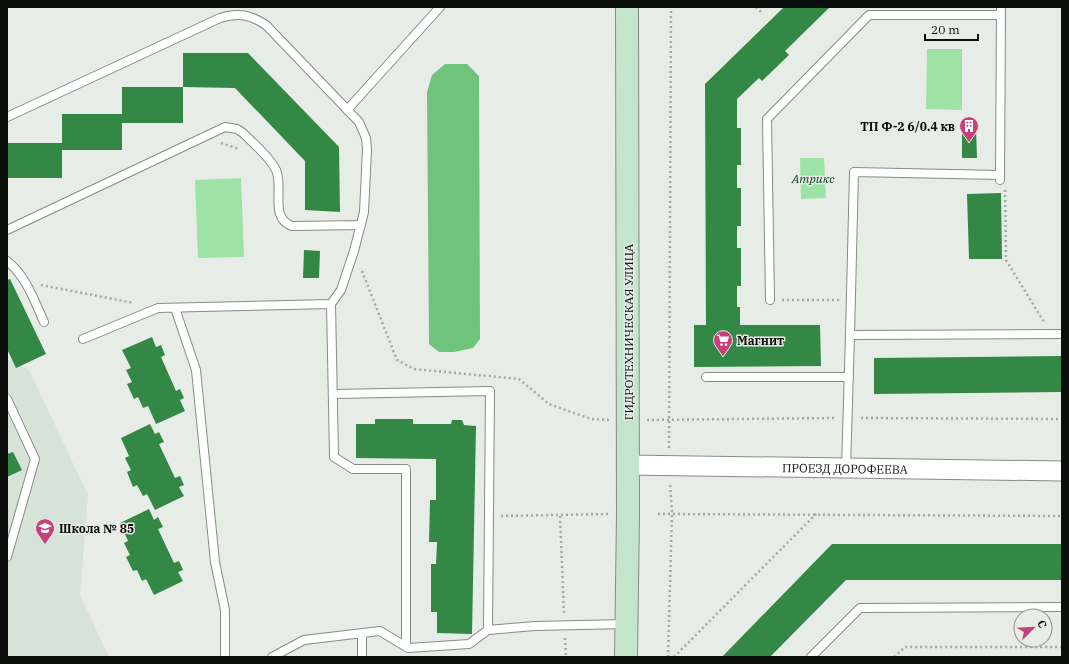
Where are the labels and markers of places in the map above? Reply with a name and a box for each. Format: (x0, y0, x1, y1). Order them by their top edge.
building icon: ТП Ф-2 6/0.4 кв (958, 115, 980, 143)
place label: ТП Ф-2 6/0.4 кв (860, 119, 955, 134)
supermarket icon: Магнит (712, 329, 734, 357)
place label: Магнит (737, 333, 784, 348)
school or university icon: Школа № 85 (34, 517, 56, 545)
place label: Школа № 85 (59, 521, 134, 536)

